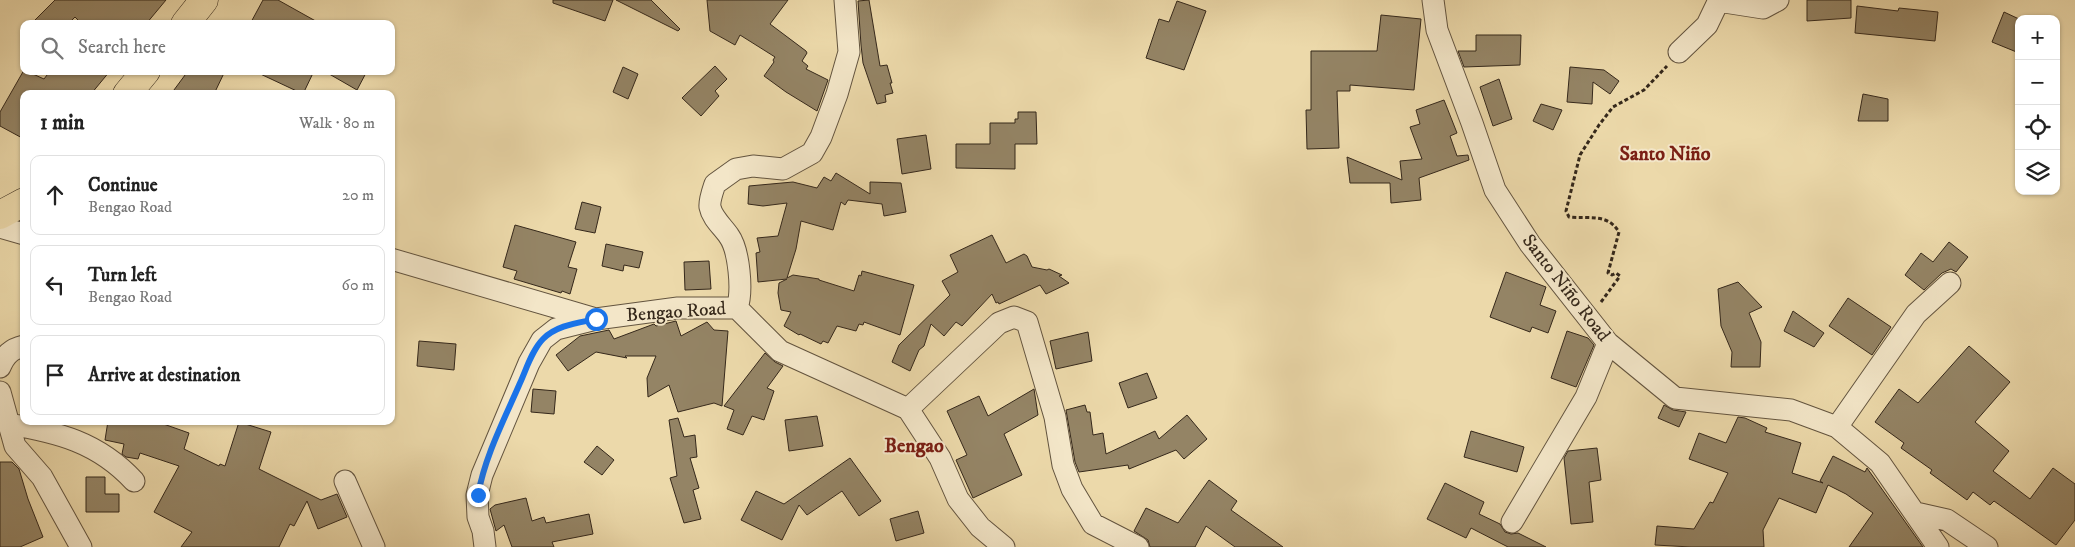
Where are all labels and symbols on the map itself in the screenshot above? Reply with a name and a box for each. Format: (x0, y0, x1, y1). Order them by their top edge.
district label: Santo Niño (1620, 142, 1711, 167)
street label: Santo Niño Road (1517, 230, 1615, 347)
street label: Bengao Road (625, 297, 727, 327)
route start (585, 308, 608, 331)
district label: Bengao (884, 434, 944, 459)
route end (467, 484, 490, 507)

